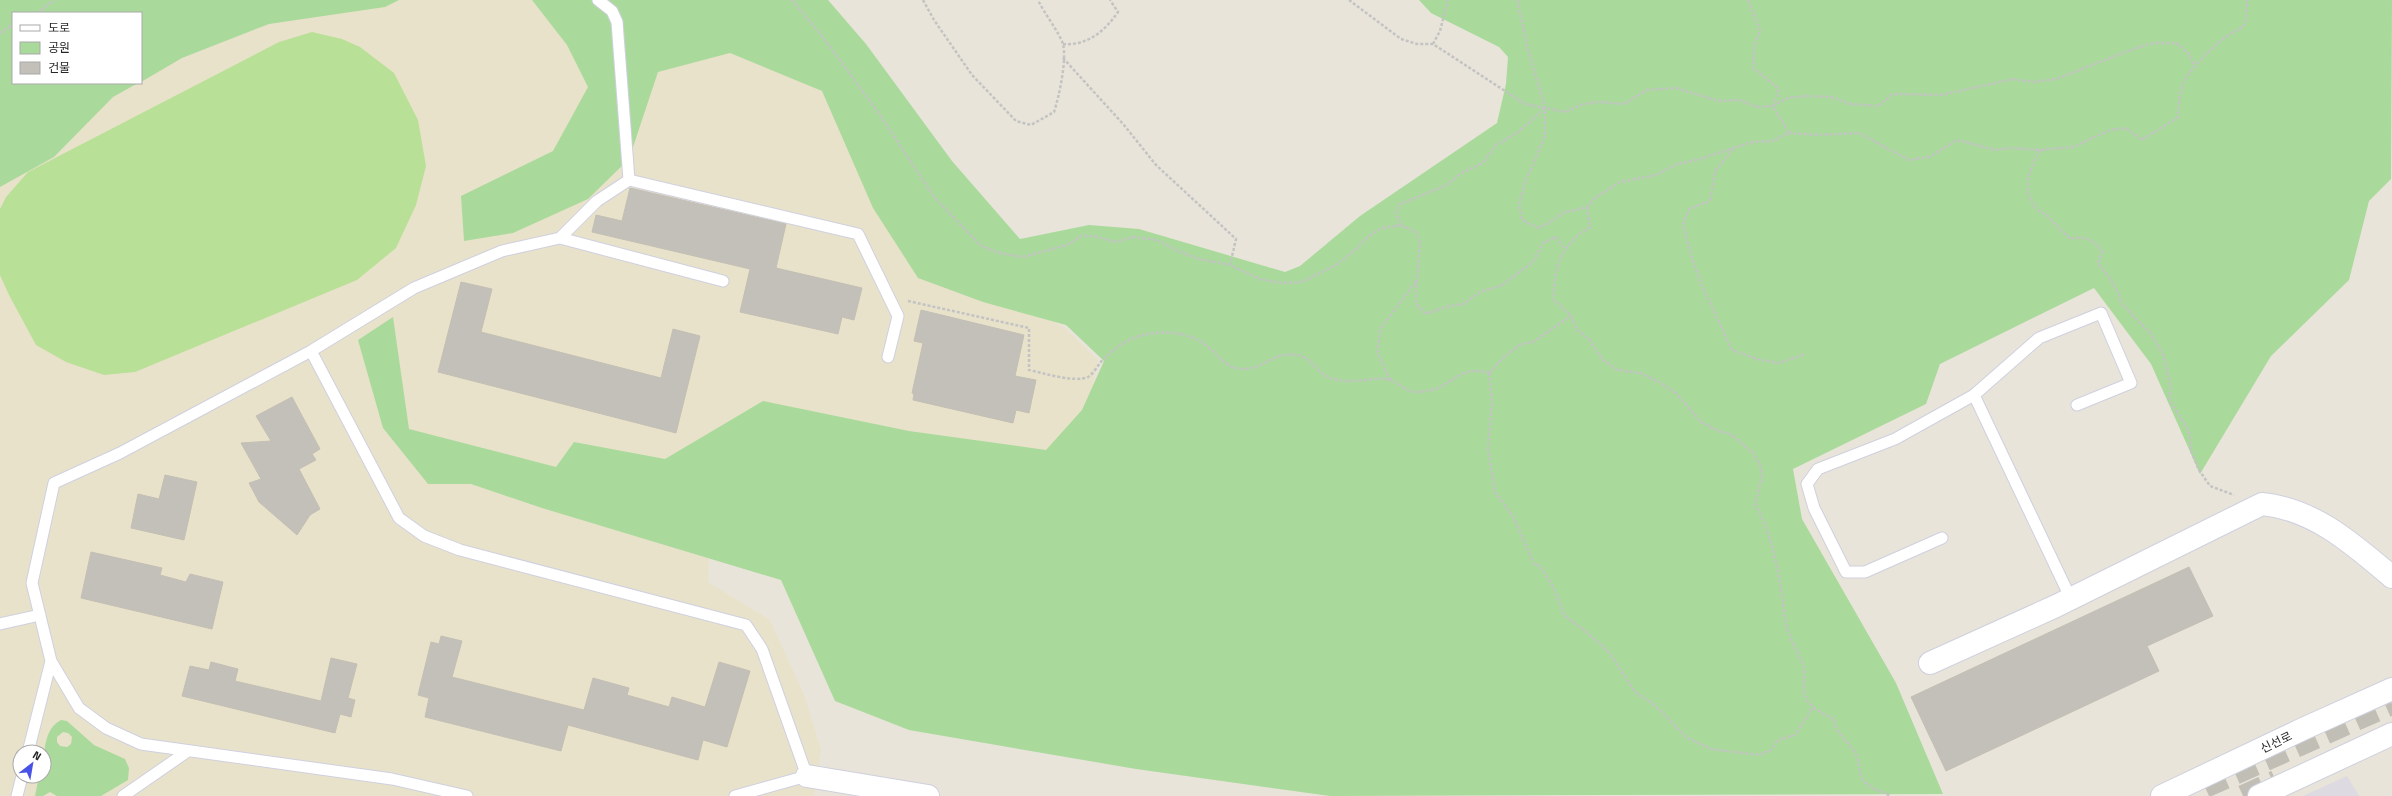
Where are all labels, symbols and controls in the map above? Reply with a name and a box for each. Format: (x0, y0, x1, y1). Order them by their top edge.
legend (12, 12, 142, 84)
text: 도로 (48, 18, 70, 37)
text: 공원 (48, 38, 70, 57)
text: 건물 (48, 58, 70, 77)
street label: 신선로 (2257, 726, 2295, 758)
north arrow (12, 744, 52, 784)
text: N (30, 747, 45, 764)

